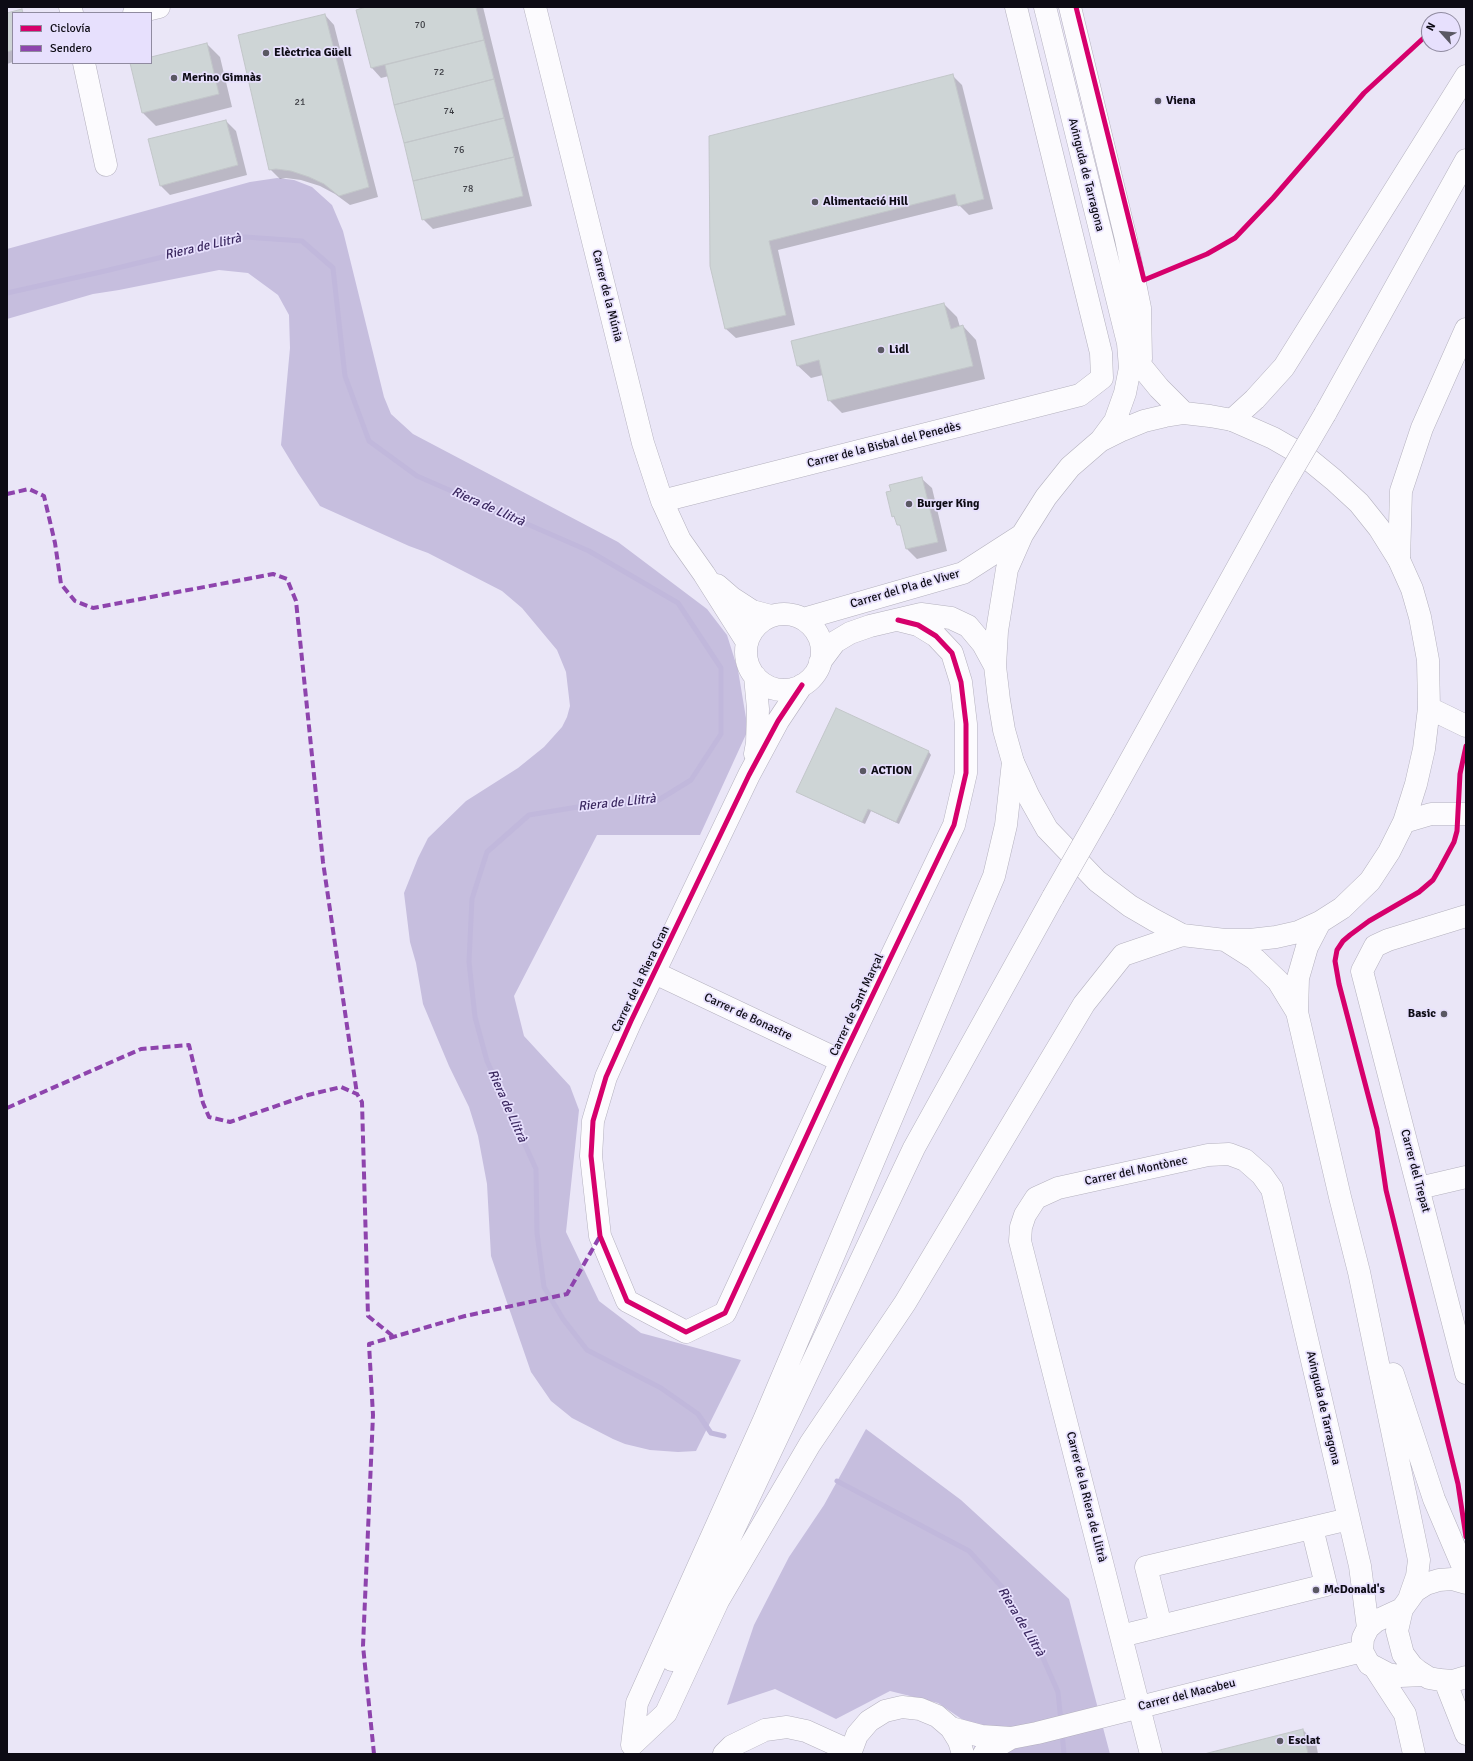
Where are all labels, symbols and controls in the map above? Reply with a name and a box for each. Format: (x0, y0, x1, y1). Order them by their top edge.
legend (12, 12, 152, 64)
north arrow (1421, 12, 1461, 52)
house number: 70 (415, 19, 425, 31)
text: N (1423, 20, 1438, 33)
text: Ciclovía (50, 21, 91, 36)
text: Sendero (50, 41, 92, 56)
place label: Elèctrica Güell (274, 46, 351, 60)
marker: Elèctrica Güell (261, 48, 271, 58)
house number: 72 (434, 66, 444, 78)
place label: Merino Gimnàs (182, 71, 261, 85)
marker: Merino Gimnàs (169, 73, 179, 83)
place label: Viena (1166, 94, 1196, 108)
house number: 21 (295, 96, 305, 108)
marker: Viena (1153, 96, 1163, 106)
house number: 74 (444, 105, 454, 117)
street label: Avinguda de Tarragona (1065, 117, 1107, 233)
house number: 76 (454, 144, 464, 156)
house number: 78 (463, 183, 473, 195)
place label: Alimentació Hill (823, 195, 908, 209)
marker: Alimentació Hill (810, 197, 820, 207)
water label: Riera de Llitrà (163, 231, 243, 263)
street label: Carrer de la Múnia (589, 248, 625, 344)
place label: Lidl (889, 343, 909, 357)
marker: Lidl (876, 345, 886, 355)
street label: Carrer de la Bisbal del Penedès (806, 419, 962, 471)
water label: Riera de Llitrà (449, 484, 527, 530)
place label: Burger King (917, 497, 979, 511)
marker: Burger King (904, 499, 914, 509)
street label: Carrer del Pla de Viver (849, 566, 961, 612)
place label: ACTION (871, 764, 912, 778)
marker: ACTION (858, 766, 868, 776)
water label: Riera de Llitrà (577, 791, 657, 815)
street label: Carrer de la Riera Gran (609, 924, 673, 1034)
street label: Carrer de Sant Marçal (827, 952, 887, 1058)
street label: Carrer de Bonastre (702, 990, 794, 1044)
place label: Basic (1408, 1007, 1436, 1021)
marker: Basic (1439, 1009, 1449, 1019)
water label: Riera de Llitrà (484, 1067, 530, 1145)
street label: Carrer del Trepat (1397, 1128, 1433, 1214)
street label: Carrer del Montònec (1083, 1153, 1189, 1189)
street label: Avinguda de Tarragona (1303, 1350, 1343, 1466)
street label: Carrer de la Riera de Llitrà (1063, 1430, 1109, 1564)
place label: McDonald's (1324, 1583, 1385, 1597)
water label: Riera de Llitrà (994, 1585, 1048, 1659)
marker: McDonald's (1311, 1585, 1321, 1595)
street label: Carrer del Macabeu (1137, 1676, 1237, 1714)
place label: Esclat (1288, 1734, 1320, 1748)
marker: Esclat (1275, 1736, 1285, 1746)

